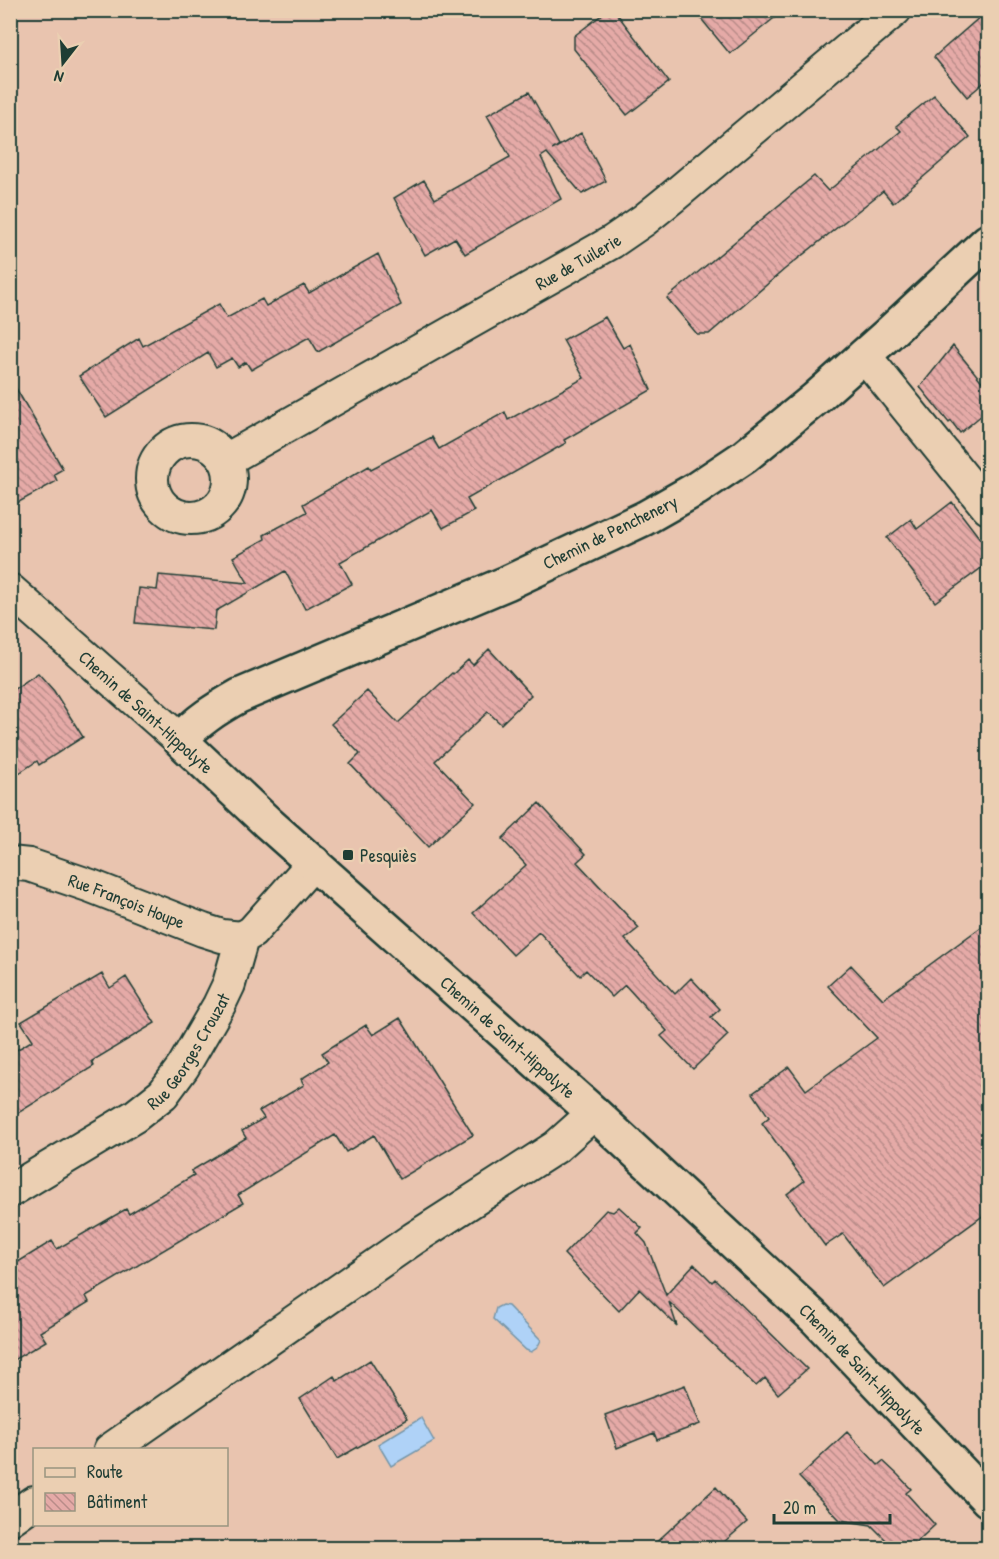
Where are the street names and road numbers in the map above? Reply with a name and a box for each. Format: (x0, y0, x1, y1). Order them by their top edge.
street label: Rue de Tuilerie (530, 227, 626, 296)
street label: Chemin de Penchenery (538, 488, 682, 575)
street label: Chemin de Saint-Hippolyte (73, 645, 219, 779)
street label: Rue François Houpe (65, 867, 188, 934)
street label: Chemin de Saint-Hippolyte (435, 970, 581, 1104)
street label: Rue Georges Crouzat (141, 988, 236, 1115)
street label: Chemin de Saint-Hippolyte (794, 1297, 932, 1440)

